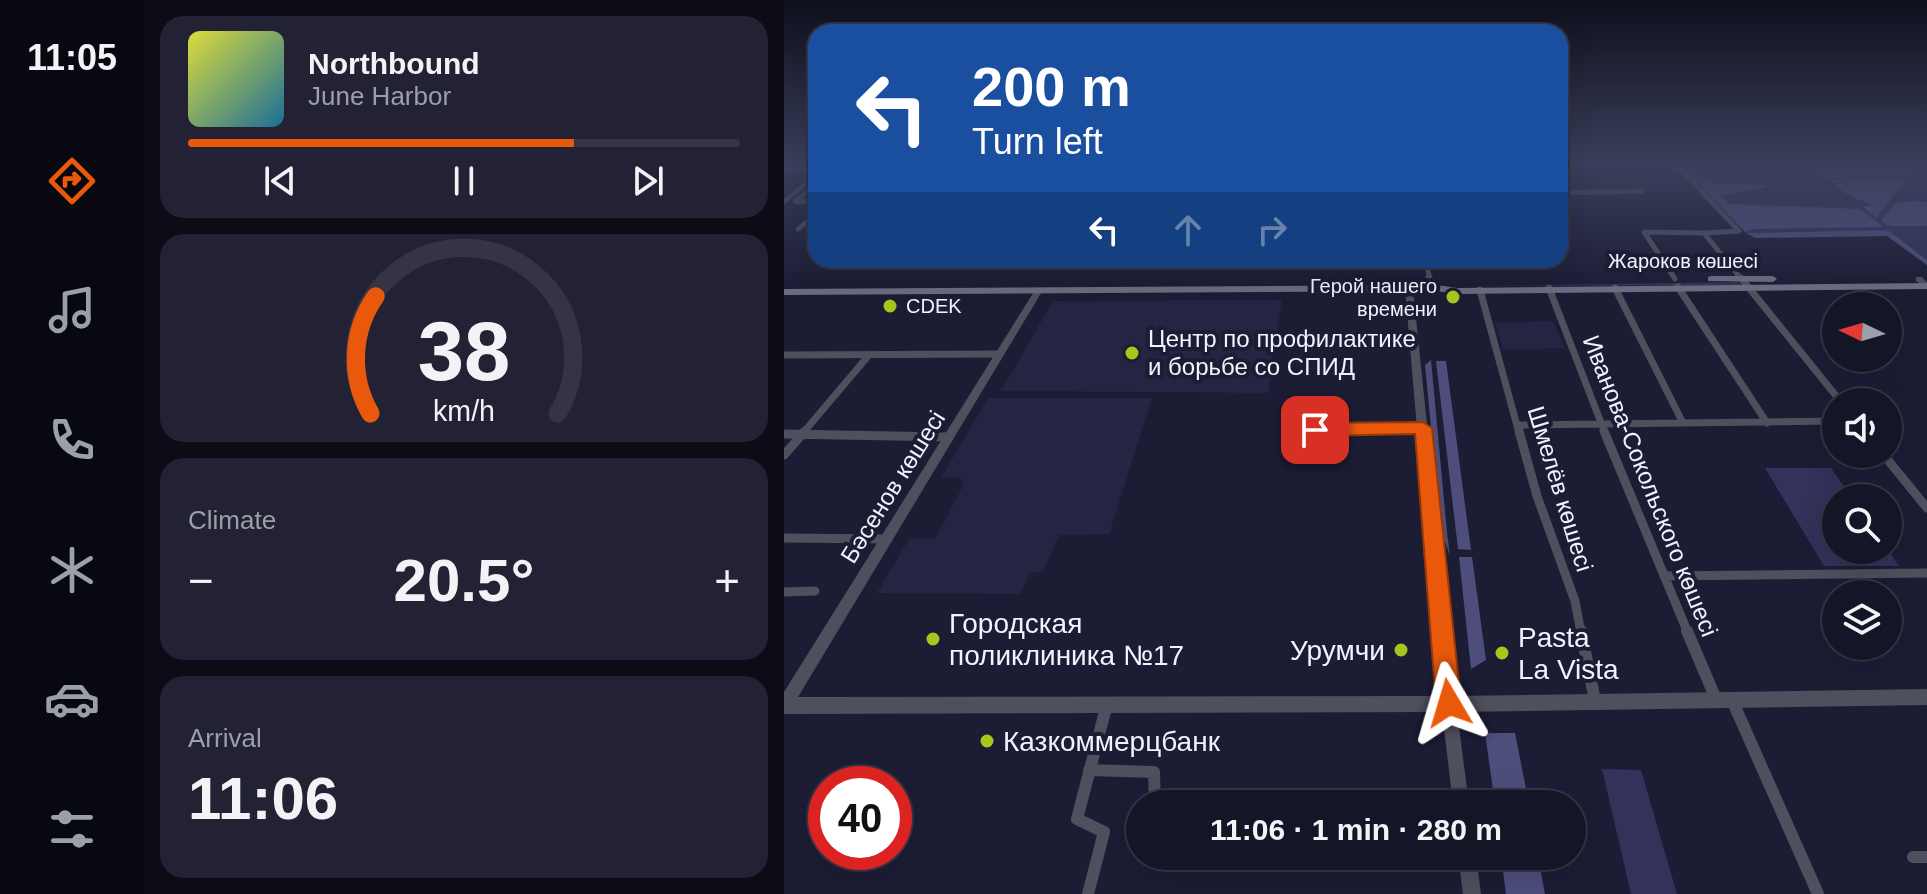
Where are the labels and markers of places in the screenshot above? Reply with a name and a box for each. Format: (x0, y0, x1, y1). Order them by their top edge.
place label: Герой нашего времени (1310, 275, 1437, 320)
marker: Герой нашего времени (1444, 288, 1462, 306)
place label: CDEK (906, 295, 962, 317)
marker: CDEK (881, 297, 899, 315)
place label: Центр по профилактике и борьбе со СПИД (1148, 325, 1416, 380)
marker: Центр по профилактике и борьбе со СПИД (1123, 344, 1141, 362)
pin (1281, 396, 1349, 464)
place label: Городская поликлиника №17 (949, 608, 1184, 671)
place label: Pasta La Vista (1518, 622, 1619, 685)
marker: Городская поликлиника №17 (924, 630, 942, 648)
place label: Урумчи (1290, 635, 1385, 666)
marker: Урумчи (1392, 641, 1410, 659)
marker: Pasta La Vista (1493, 644, 1511, 662)
place label: Казкоммерцбанк (1003, 726, 1221, 757)
marker: Казкоммерцбанк (978, 732, 996, 750)

